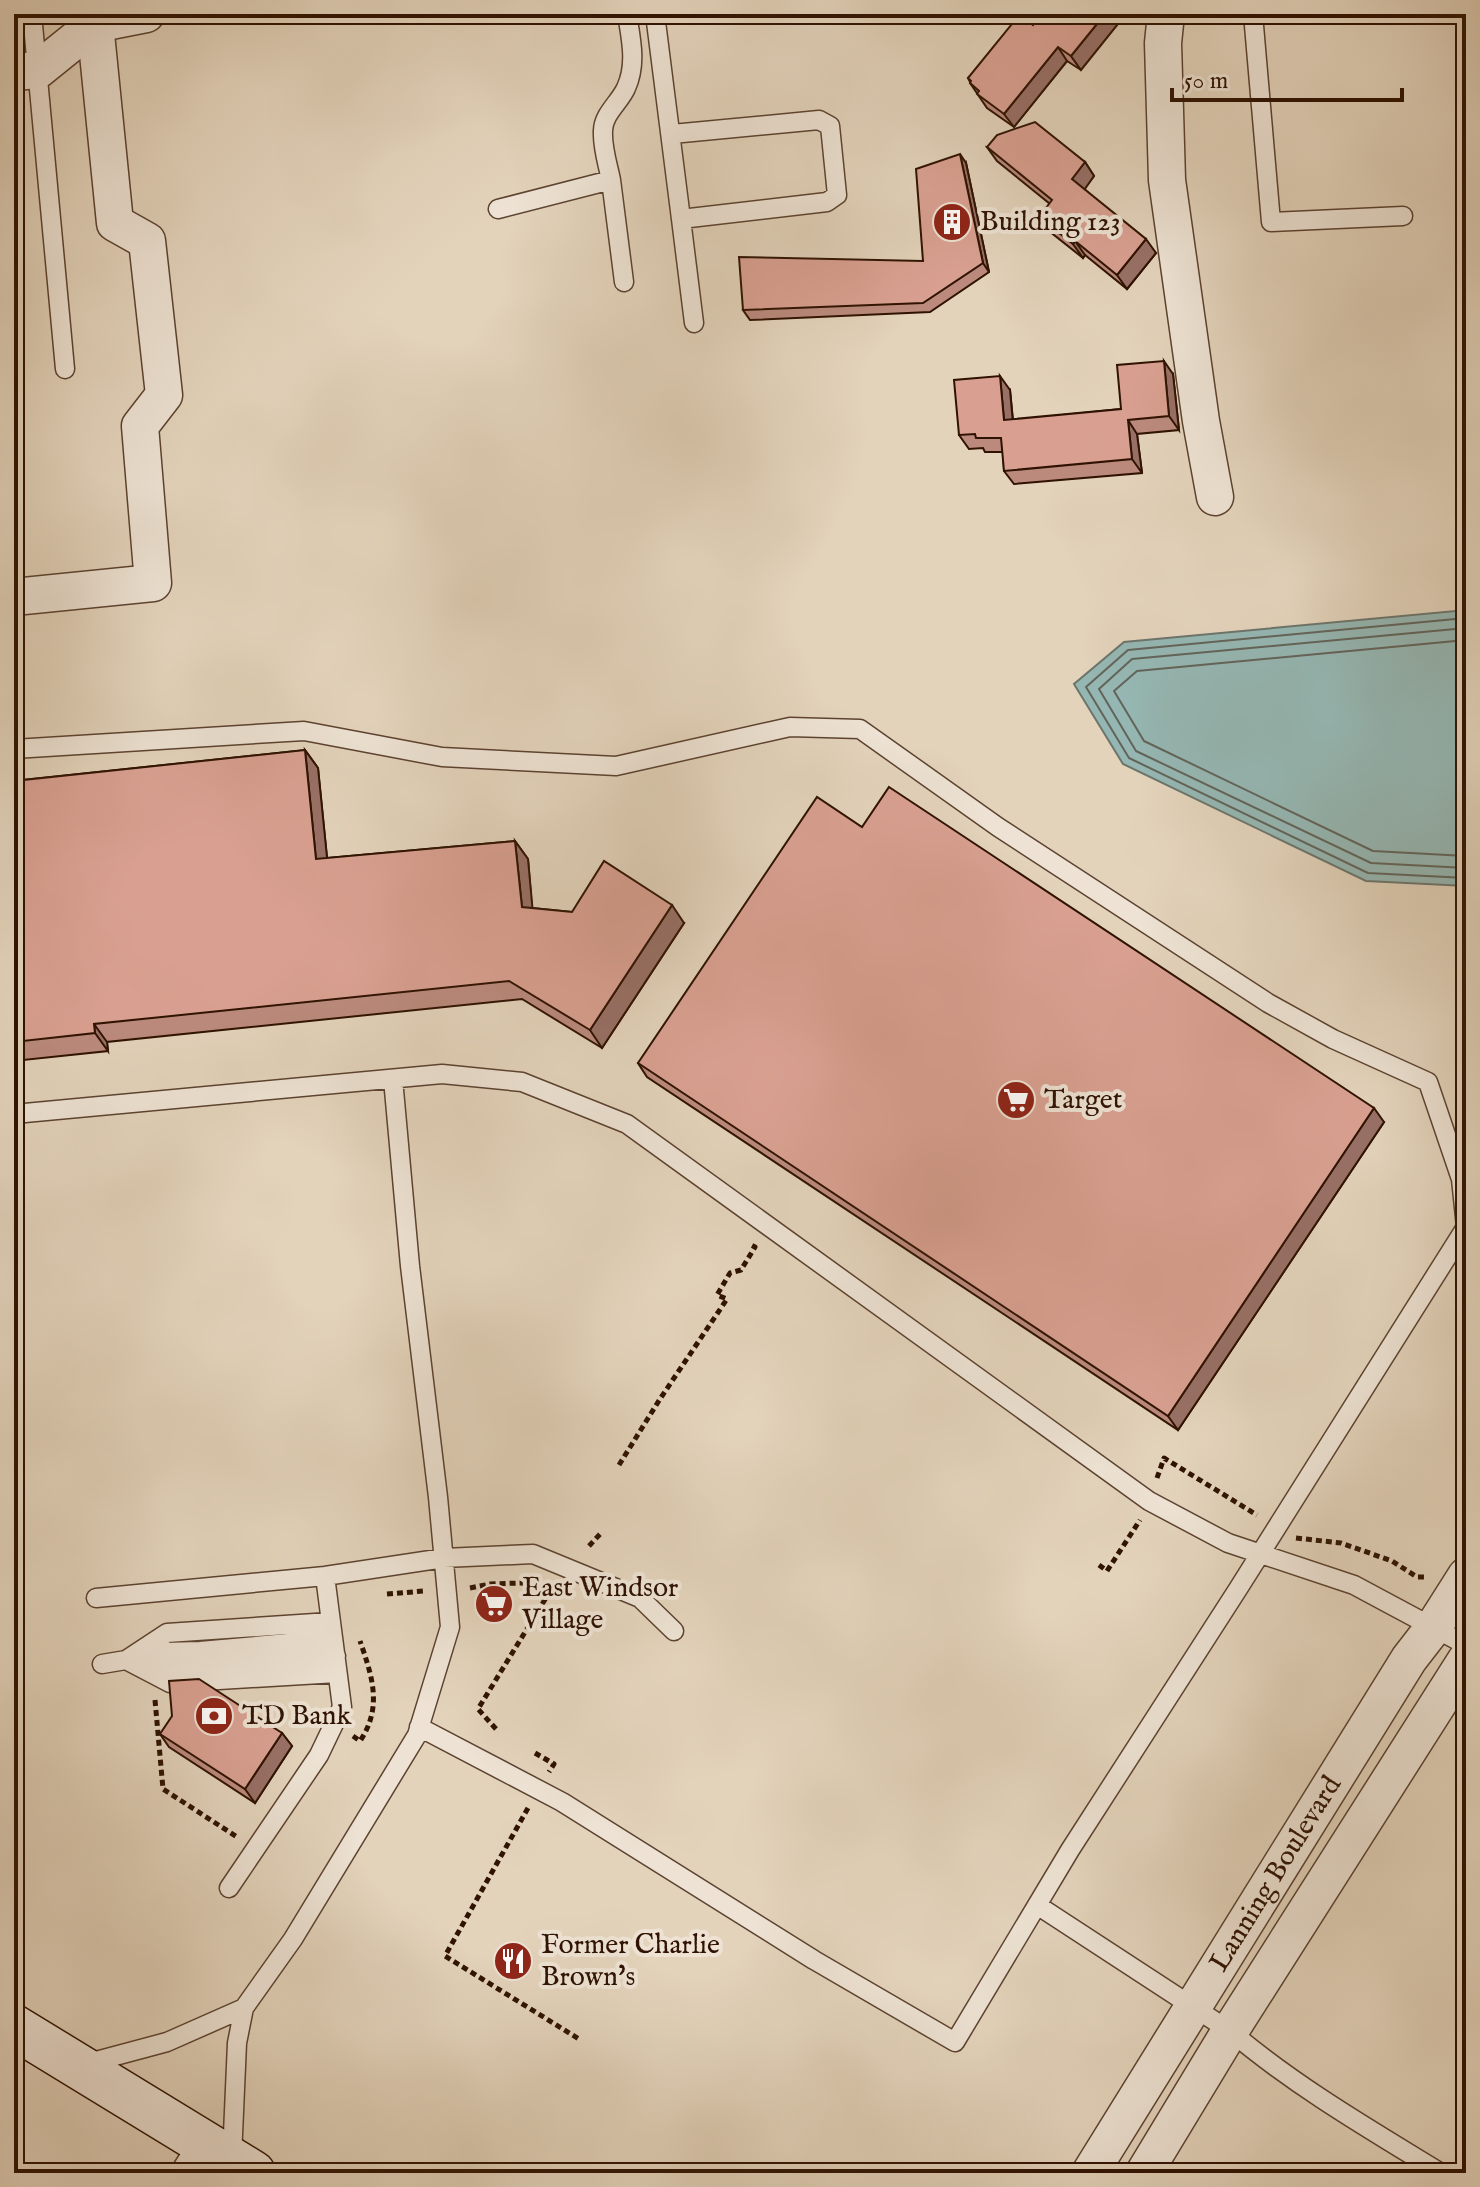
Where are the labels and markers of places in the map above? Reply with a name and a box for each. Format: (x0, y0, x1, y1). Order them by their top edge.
building icon: Building 123 (931, 201, 973, 243)
place label: Building 123 (980, 205, 1121, 240)
supermarket icon: Target (995, 1079, 1037, 1121)
place label: Target (1044, 1083, 1123, 1118)
place label: East Windsor Village (521, 1571, 678, 1638)
supermarket icon: East Windsor Village (473, 1583, 515, 1625)
bank icon: TD Bank (193, 1695, 235, 1737)
place label: TD Bank (242, 1699, 353, 1734)
place label: Former Charlie Brown's (541, 1928, 720, 1995)
restaurant icon: Former Charlie Brown's (492, 1940, 534, 1982)

